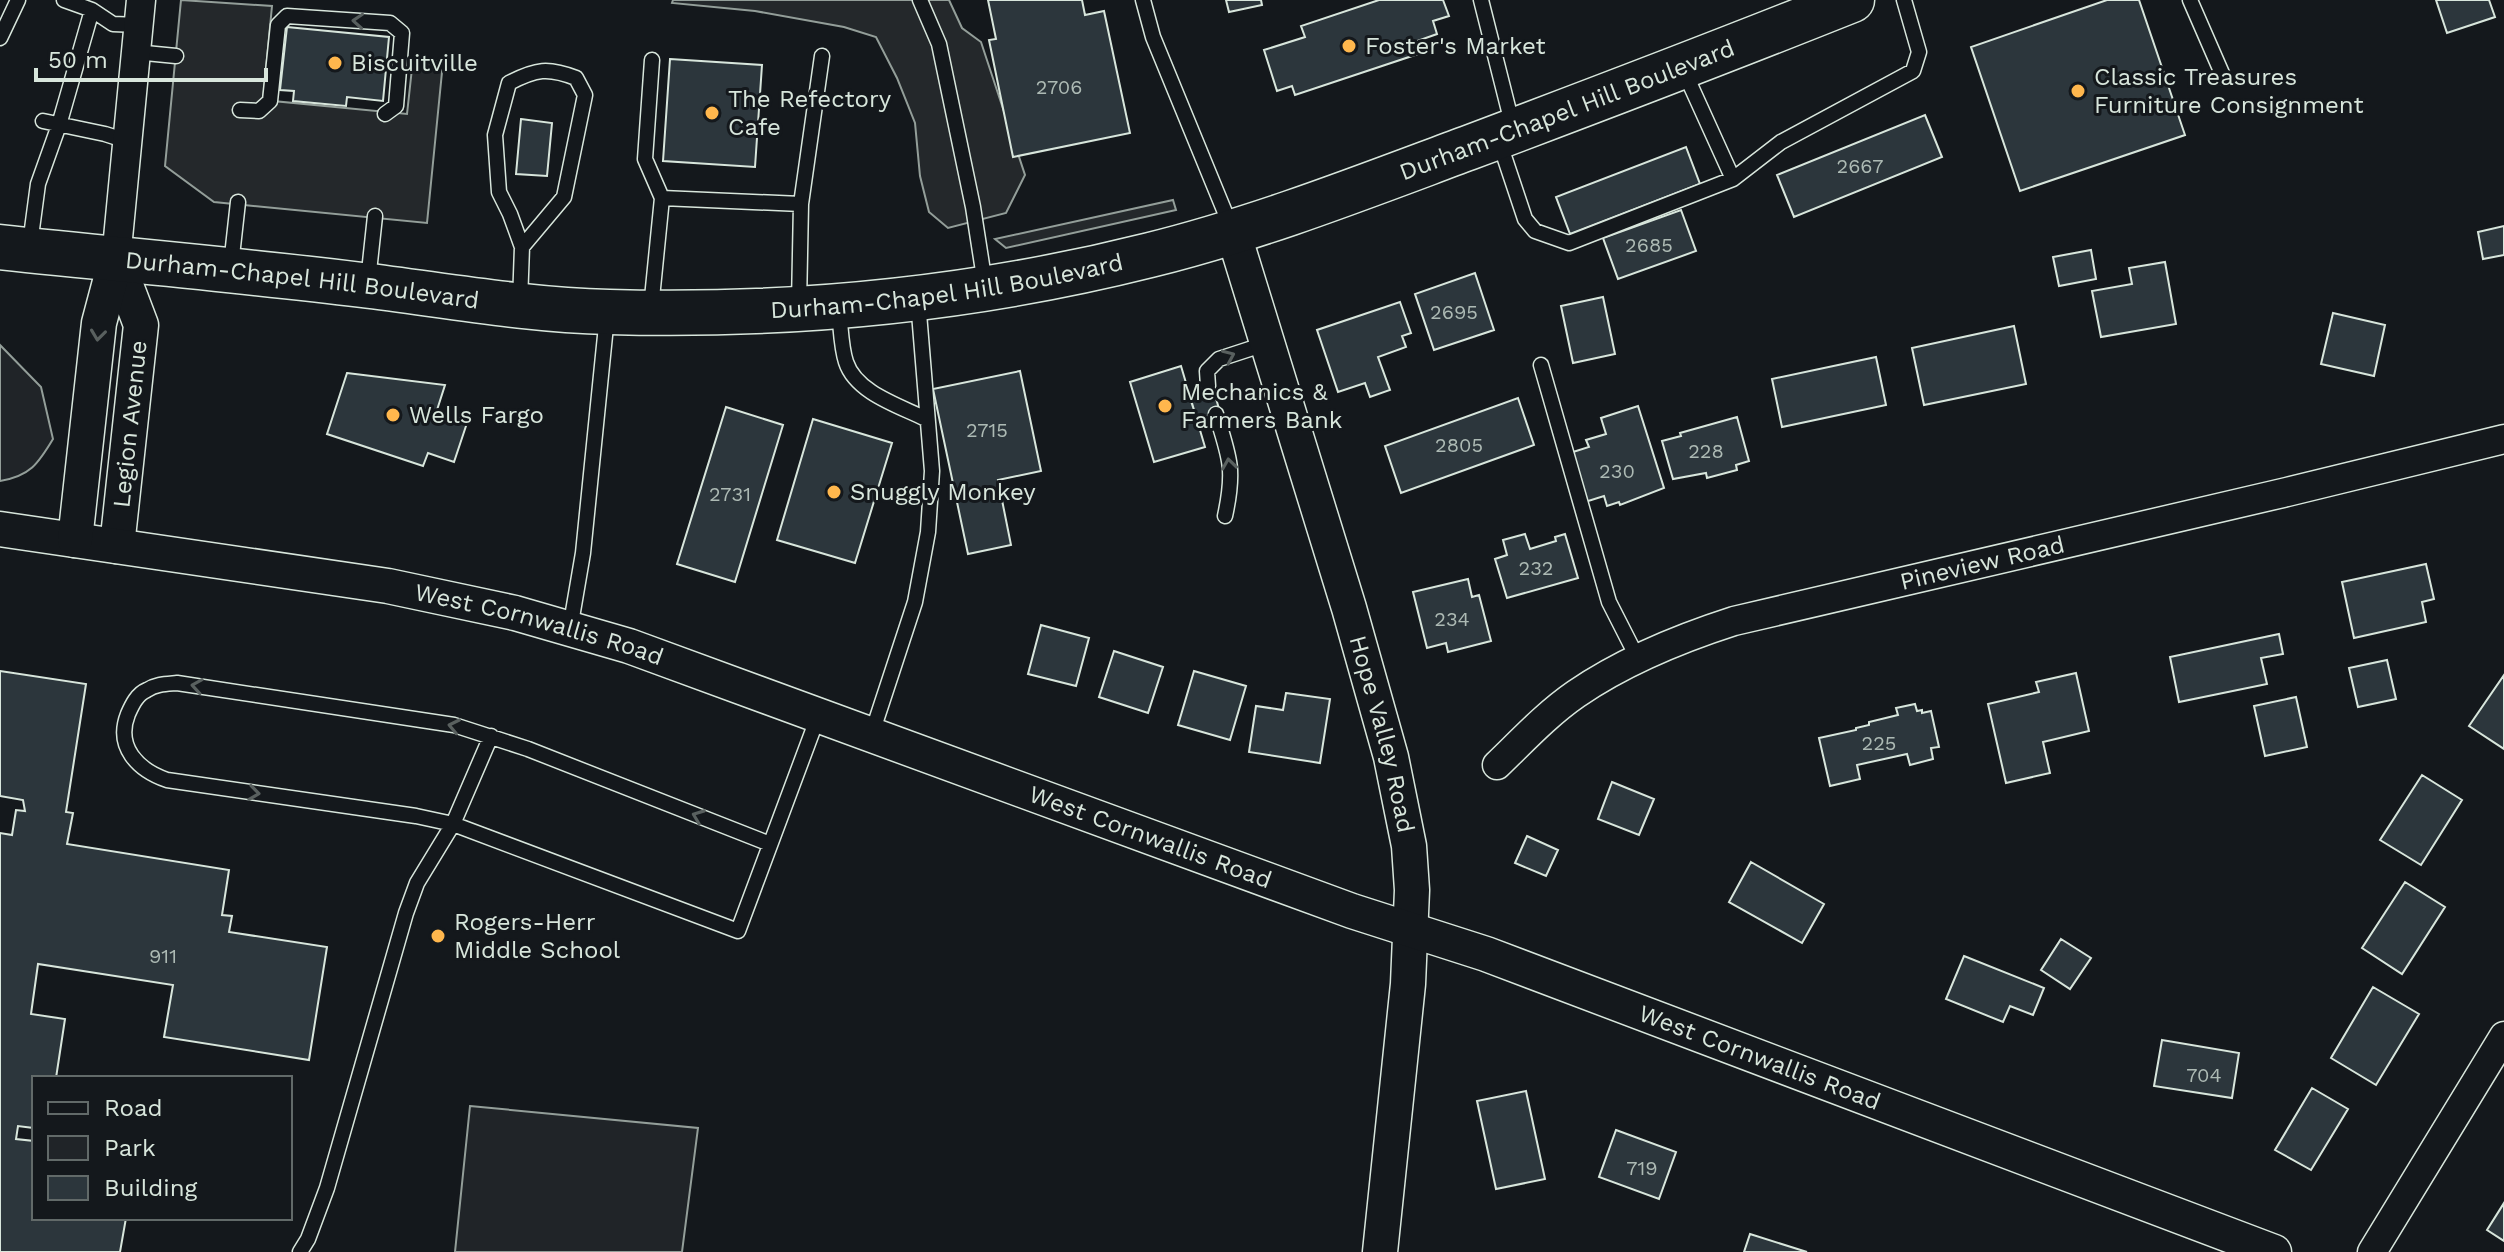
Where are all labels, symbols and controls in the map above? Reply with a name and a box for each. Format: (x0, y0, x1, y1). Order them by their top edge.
one-way arrow (351, 13, 364, 30)
scale bar (36, 32, 266, 82)
place label: Foster's Market (1365, 32, 1546, 60)
street label: Durham-Chapel Hill Boulevard (1396, 34, 1738, 186)
marker: Foster's Market (1340, 37, 1358, 55)
text: 50 m (48, 46, 108, 74)
place label: Biscuitville (351, 49, 478, 77)
marker: Biscuitville (326, 54, 344, 72)
place label: Classic Treasures Furniture Consignment (2094, 63, 2364, 119)
house number: 2706 (1036, 75, 1082, 99)
marker: Classic Treasures Furniture Consignment (2069, 82, 2087, 100)
place label: The Refectory Cafe (728, 85, 892, 141)
marker: The Refectory Cafe (703, 104, 721, 122)
house number: 2667 (1837, 154, 1884, 178)
house number: 2685 (1625, 233, 1673, 257)
street label: Durham-Chapel Hill Boulevard (124, 246, 481, 315)
street label: Durham-Chapel Hill Boulevard (770, 248, 1126, 324)
house number: 2695 (1430, 300, 1478, 324)
one-way arrow (89, 328, 106, 341)
street label: Legion Avenue (107, 339, 153, 509)
one-way arrow (1220, 350, 1235, 366)
place label: Mechanics & Farmers Bank (1181, 378, 1343, 434)
marker: Mechanics & Farmers Bank (1156, 397, 1174, 415)
place label: Wells Fargo (409, 401, 544, 429)
marker: Wells Fargo (384, 406, 402, 424)
house number: 2715 (966, 418, 1008, 442)
house number: 2805 (1435, 433, 1483, 457)
house number: 228 (1688, 439, 1724, 463)
one-way arrow (1221, 458, 1238, 471)
house number: 230 (1599, 459, 1635, 483)
place label: Snuggly Monkey (850, 478, 1036, 506)
house number: 2731 (709, 482, 751, 506)
marker: Snuggly Monkey (825, 483, 843, 501)
street label: Pineview Road (1897, 530, 2067, 596)
house number: 232 (1519, 556, 1553, 580)
street label: West Cornwallis Road (412, 578, 667, 671)
house number: 234 (1434, 607, 1470, 631)
street label: Hope Valley Road (1343, 632, 1420, 835)
one-way arrow (190, 678, 204, 695)
one-way arrow (448, 718, 461, 735)
house number: 225 (1862, 731, 1896, 755)
street label: West Cornwallis Road (1025, 780, 1276, 894)
one-way arrow (247, 784, 261, 801)
one-way arrow (692, 809, 706, 825)
place label: Rogers-Herr Middle School (454, 908, 621, 964)
marker: Rogers-Herr Middle School (429, 927, 447, 945)
house number: 911 (149, 944, 177, 968)
street label: West Cornwallis Road (1635, 999, 1884, 1116)
house number: 704 (2186, 1063, 2222, 1087)
legend (32, 1076, 292, 1220)
text: Road (104, 1094, 163, 1122)
text: Park (104, 1134, 156, 1162)
house number: 719 (1626, 1156, 1658, 1180)
text: Building (104, 1174, 197, 1202)

